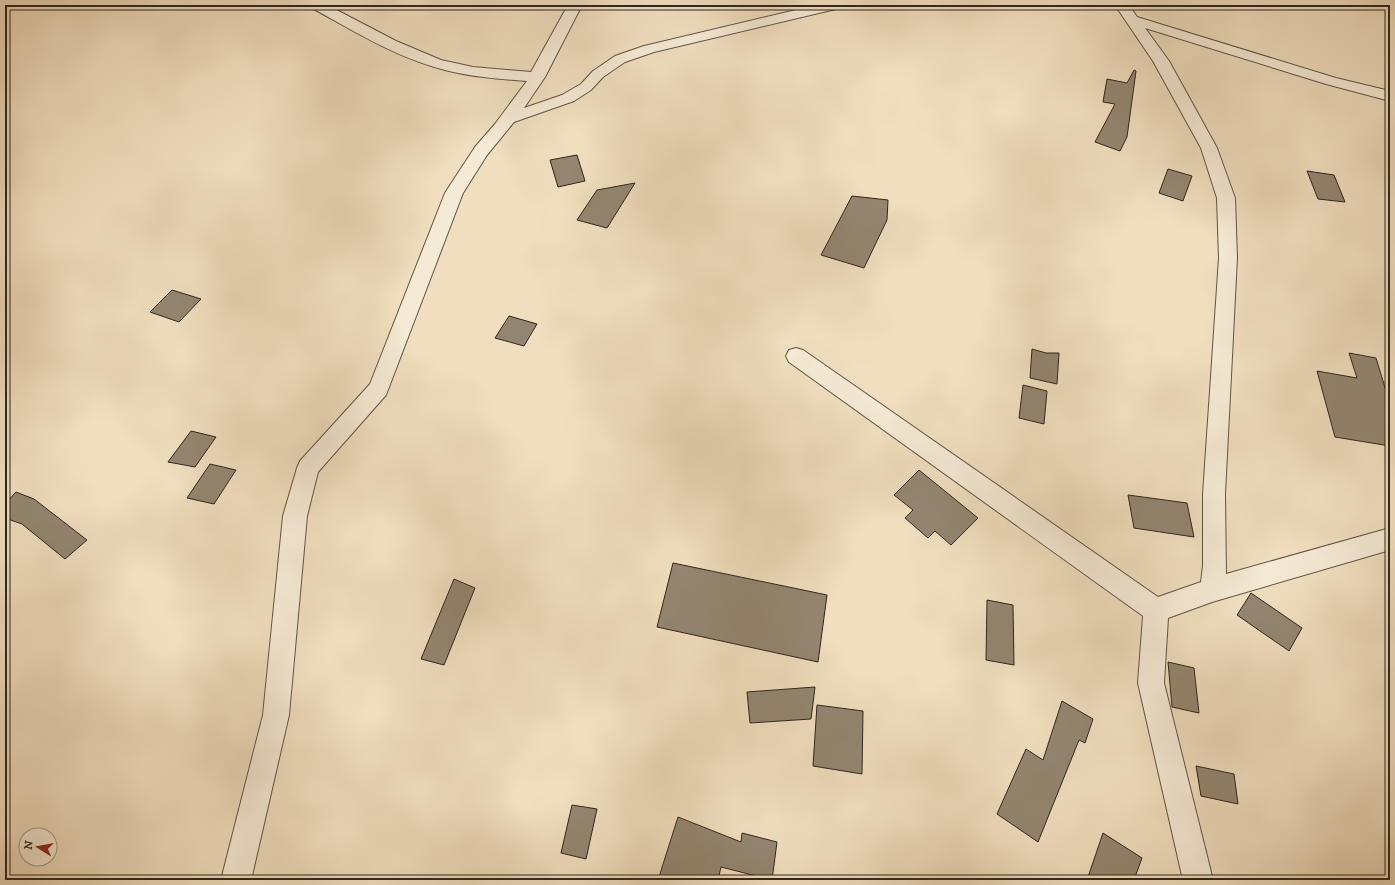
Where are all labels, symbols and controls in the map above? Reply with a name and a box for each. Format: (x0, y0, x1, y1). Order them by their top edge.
north arrow (18, 827, 58, 867)
text: N (21, 840, 37, 851)

